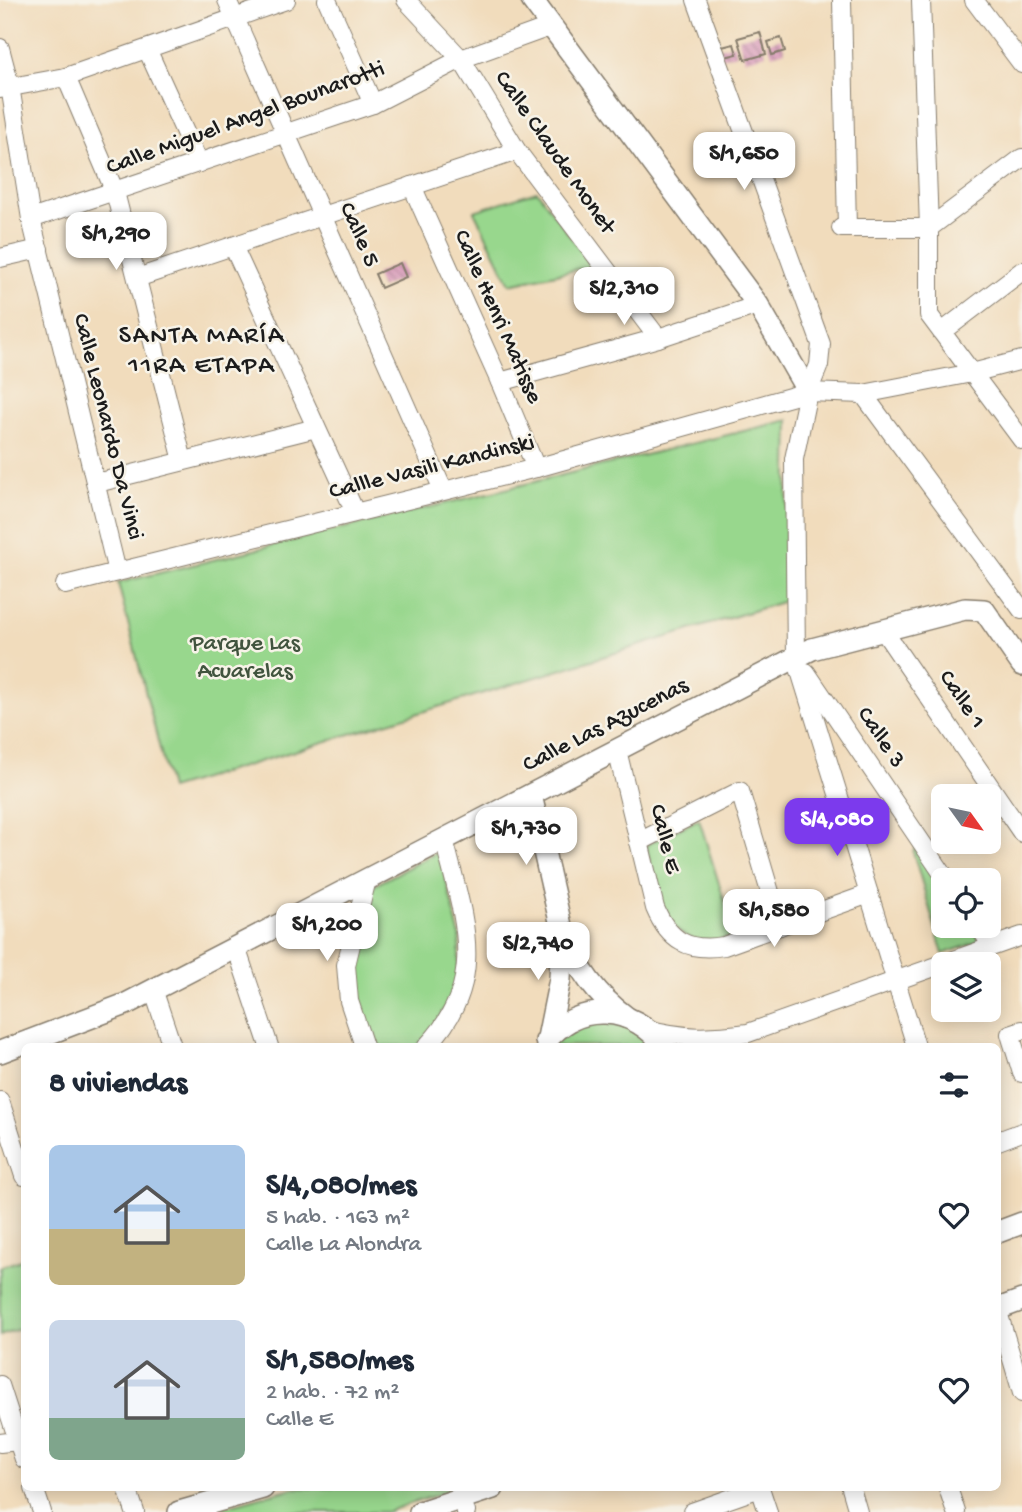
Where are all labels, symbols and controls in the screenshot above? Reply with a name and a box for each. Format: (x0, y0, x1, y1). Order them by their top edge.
street label: Calle Miguel Angel Bounarotti (103, 55, 389, 183)
street label: Calle Claude Monet (487, 66, 622, 242)
pin: S/1,650 (679, 132, 809, 192)
text: S/1,650 (709, 141, 779, 168)
street label: Calle 5 (331, 198, 385, 272)
pin: S/1,290 (51, 212, 181, 272)
text: S/1,290 (82, 221, 150, 248)
street label: Calle Henri Matisse (446, 226, 548, 409)
pin: S/2,310 (559, 268, 689, 327)
text: S/2,310 (590, 276, 658, 303)
street label: Calle Leonardo Da Vinci (65, 311, 149, 543)
district label: SANTA MARÍA 11RA ETAPA (119, 322, 285, 383)
street label: Callle Vasili Kandinski (326, 428, 538, 508)
park label: Parque Las Acuarelas (189, 630, 301, 687)
street label: Calle 1 (931, 665, 991, 735)
street label: Calle Las Azucenas (518, 671, 695, 780)
street label: Calle 3 (849, 702, 911, 774)
north arrow (931, 784, 1001, 854)
map controls (931, 784, 1001, 1022)
pin: S/4,080 (772, 798, 902, 858)
street label: Calle E (641, 802, 687, 877)
text: S/4,080 (800, 807, 874, 834)
pin: S/1,730 (461, 808, 591, 867)
text: S/1,730 (491, 816, 561, 843)
button: locate (931, 868, 1001, 938)
pin: S/1,580 (709, 890, 839, 949)
text: S/1,580 (739, 898, 809, 925)
pin: S/1,200 (262, 904, 392, 963)
text: S/1,200 (292, 912, 362, 939)
pin: S/2,740 (473, 922, 603, 982)
text: S/2,740 (503, 931, 573, 958)
button: layers (931, 952, 1001, 1022)
icon: filters (935, 1066, 973, 1104)
text: 8 viviendas (49, 1068, 187, 1103)
text: S/4,080/mes (266, 1170, 416, 1205)
icon: home (105, 1173, 189, 1257)
icon: heart (935, 1196, 973, 1234)
text: 5 hab. · 163 m² (266, 1205, 410, 1232)
text: Calle La Alondra (266, 1232, 421, 1259)
text: S/1,580/mes (266, 1345, 413, 1380)
icon: home (105, 1348, 189, 1432)
icon: heart (935, 1371, 973, 1409)
text: 2 hab. · 72 m² (266, 1380, 399, 1407)
text: Calle E (266, 1407, 333, 1434)

